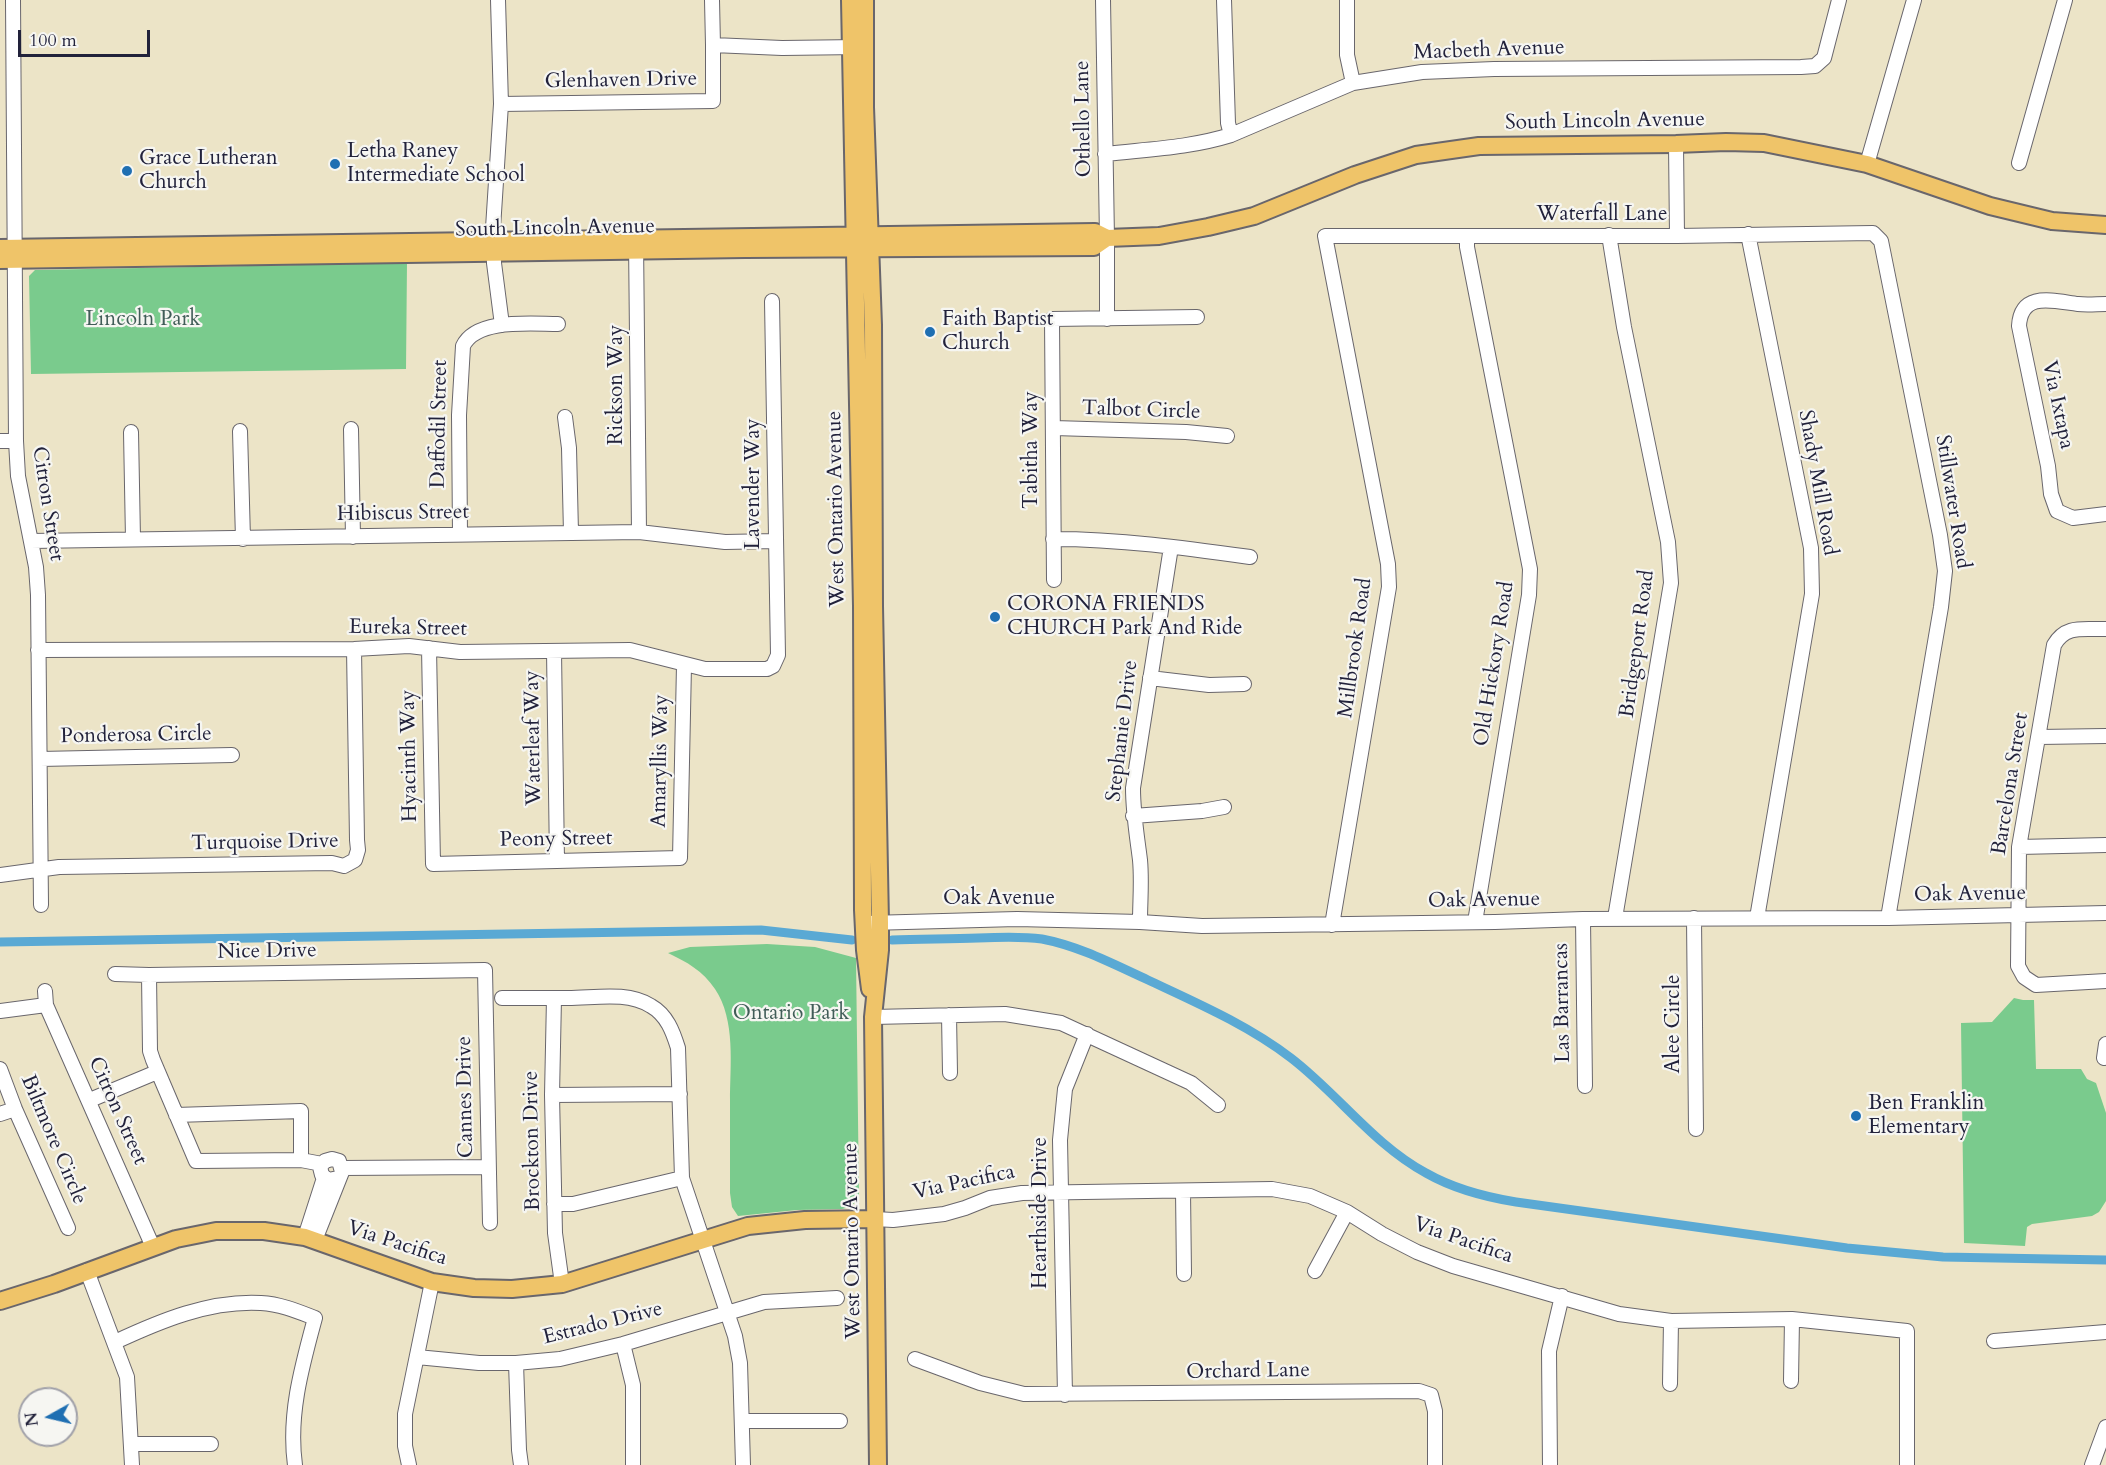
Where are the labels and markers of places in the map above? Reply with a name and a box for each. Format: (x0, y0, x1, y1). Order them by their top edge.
place label: Letha Raney Intermediate School (347, 139, 525, 189)
place label: Grace Lutheran Church (139, 146, 278, 196)
marker: Letha Raney Intermediate School (328, 157, 342, 171)
marker: Grace Lutheran Church (120, 164, 134, 178)
place label: Faith Baptist Church (942, 307, 1053, 357)
marker: Faith Baptist Church (923, 325, 937, 339)
place label: CORONA FRIENDS CHURCH Park And Ride (1007, 592, 1242, 642)
marker: CORONA FRIENDS CHURCH Park And Ride (988, 610, 1002, 624)
place label: Ben Franklin Elementary (1868, 1091, 1984, 1141)
marker: Ben Franklin Elementary (1849, 1109, 1863, 1123)

